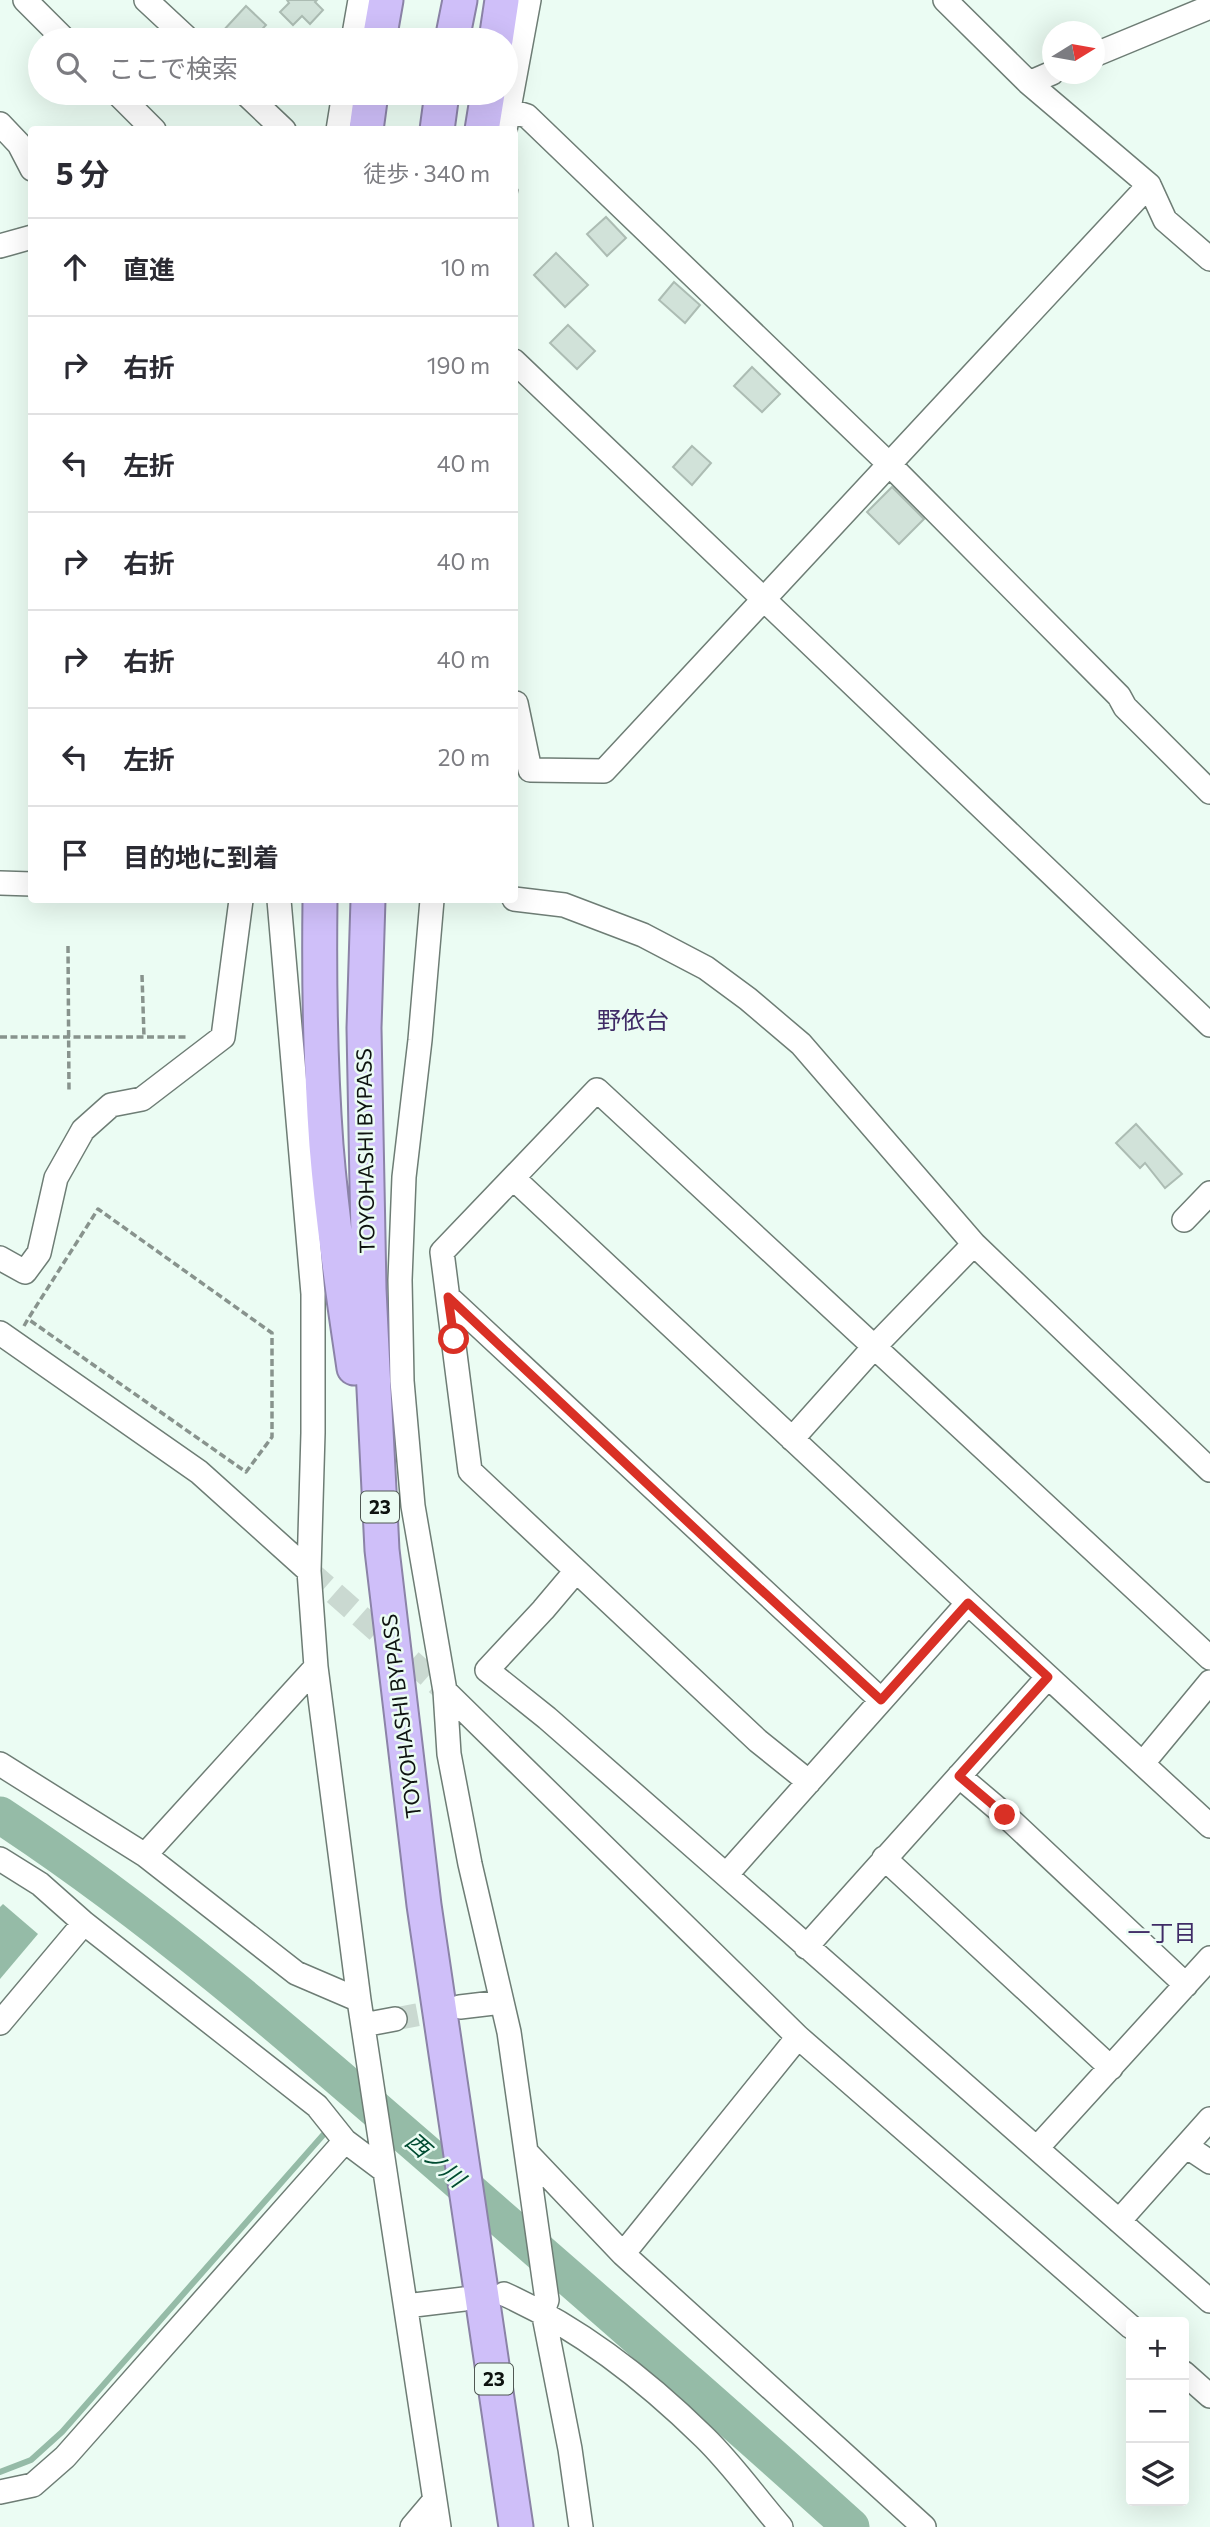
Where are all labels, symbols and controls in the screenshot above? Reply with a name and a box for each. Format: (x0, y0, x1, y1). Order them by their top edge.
north arrow (1042, 21, 1105, 84)
search box (28, 28, 518, 105)
icon: search (52, 48, 90, 86)
text: ここで検索 (108, 52, 238, 83)
text: 5 分 (56, 154, 109, 191)
text: 徒歩 · 340 m (363, 159, 490, 187)
icon: ahead (56, 248, 94, 286)
text: 直進 (123, 253, 175, 284)
text: 10 m (441, 253, 490, 281)
icon: right (56, 346, 94, 384)
text: 右折 (123, 351, 175, 382)
text: 190 m (427, 351, 490, 379)
icon: left (56, 444, 94, 482)
text: 左折 (123, 449, 175, 480)
text: 40 m (437, 449, 490, 477)
icon: right (56, 542, 94, 580)
text: 右折 (123, 547, 175, 578)
text: 40 m (437, 547, 490, 575)
icon: right (56, 640, 94, 678)
text: 右折 (123, 645, 175, 676)
text: 40 m (437, 645, 490, 673)
icon: left (56, 738, 94, 776)
text: 左折 (123, 743, 175, 774)
text: 20 m (438, 743, 490, 771)
icon: arrive (56, 836, 94, 874)
text: 目的地に到着 (123, 841, 279, 872)
district label: 野依台 (597, 1005, 669, 1034)
street label: TOYOHASHI BYPASS (350, 1048, 379, 1254)
route start (438, 1323, 469, 1354)
road number: 23 (361, 1492, 399, 1522)
street label: TOYOHASHI BYPASS (376, 1613, 425, 1820)
route end (989, 1799, 1020, 1830)
district label: 一丁目 (1128, 1918, 1197, 1946)
water label: 西ノ川 (400, 2126, 473, 2194)
map controls (1126, 2317, 1189, 2506)
button: + (1126, 2317, 1189, 2380)
road number: 23 (475, 2364, 513, 2394)
button: − (1126, 2380, 1189, 2443)
button: layers (1126, 2443, 1189, 2506)

